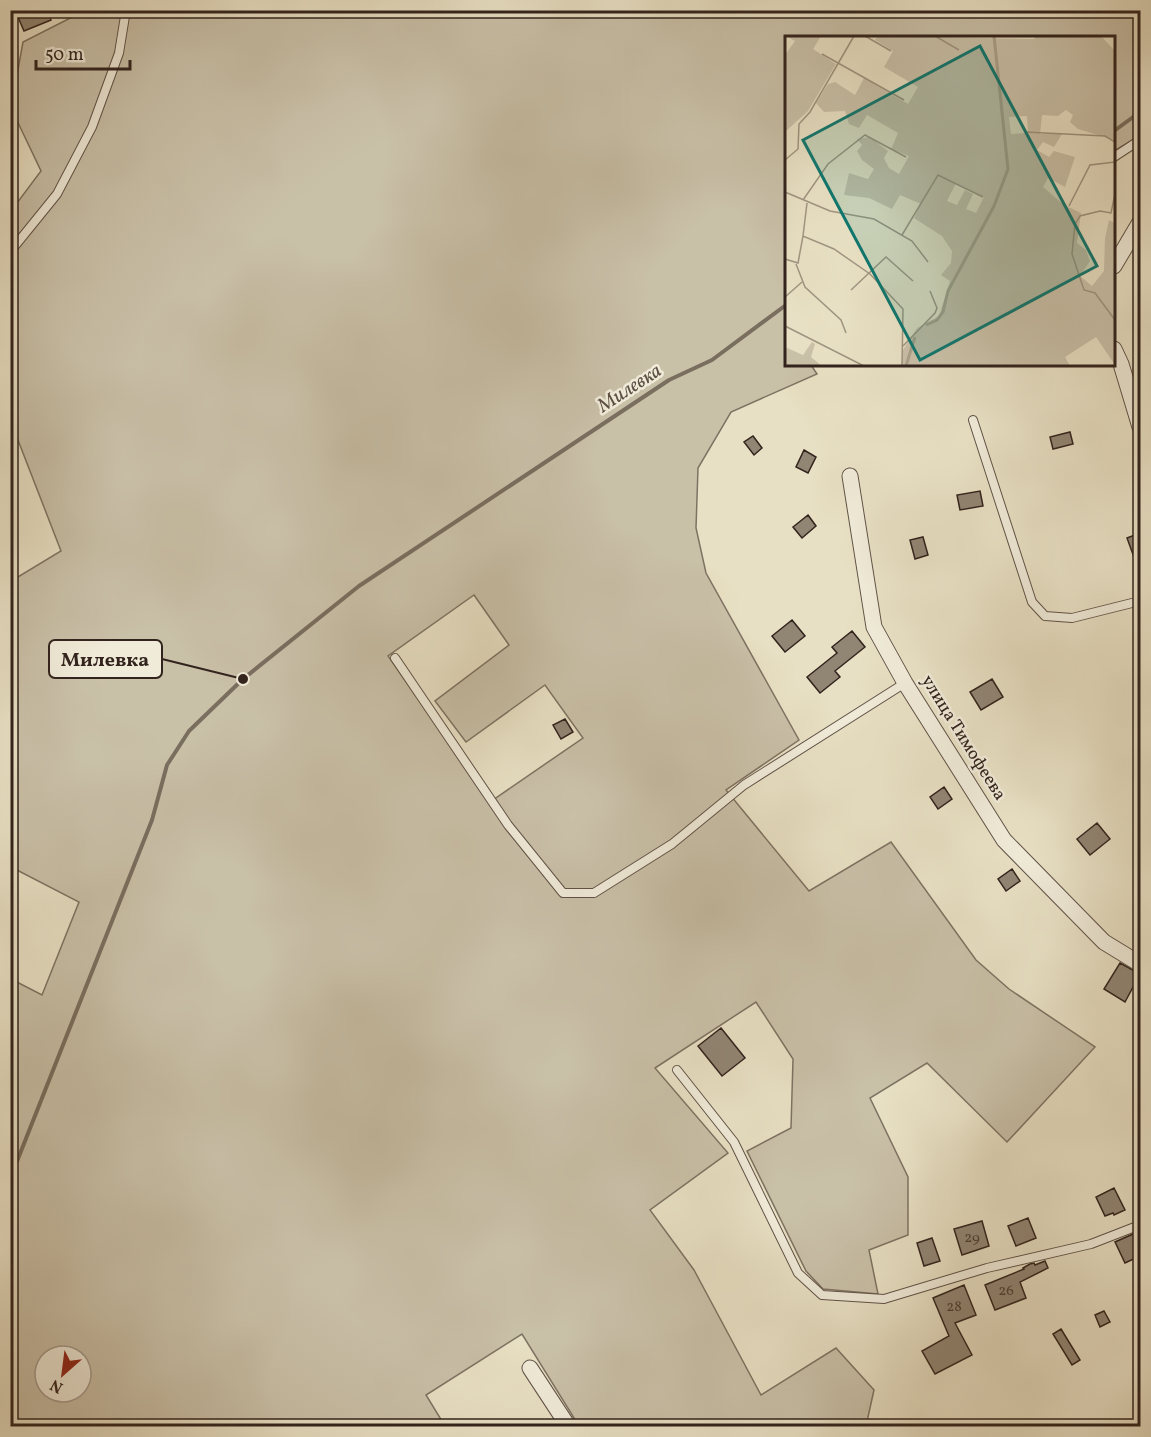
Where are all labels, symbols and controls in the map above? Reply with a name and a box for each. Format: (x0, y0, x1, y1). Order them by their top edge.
scale bar (36, 33, 130, 71)
inset map (785, 36, 1115, 366)
text: 50 m (45, 43, 84, 68)
water label: Милевка (592, 358, 668, 421)
callout: Милевка (49, 640, 162, 678)
text: Милевка (61, 647, 149, 675)
street label: улица Тимофеева (914, 670, 1012, 806)
house number: 29 (964, 1228, 980, 1249)
house number: 26 (998, 1281, 1014, 1302)
house number: 28 (946, 1297, 962, 1318)
north arrow (33, 1344, 93, 1404)
text: N (46, 1373, 67, 1398)

